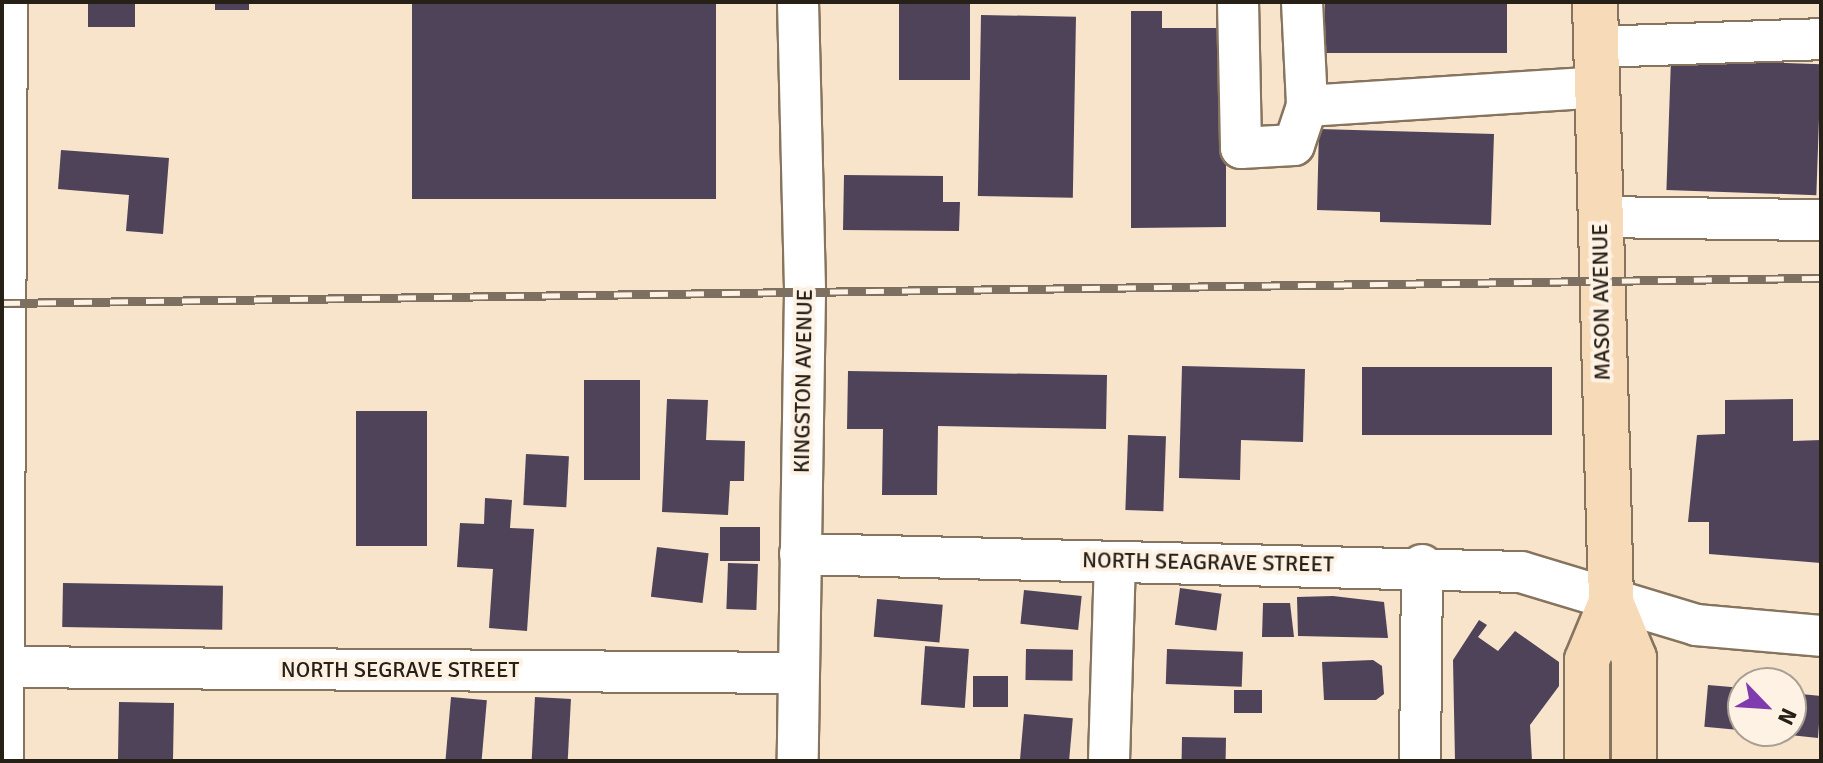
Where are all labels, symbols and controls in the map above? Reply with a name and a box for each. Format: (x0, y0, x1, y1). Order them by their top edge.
street label: MASON AVENUE (1586, 223, 1616, 381)
street label: KINGSTON AVENUE (788, 289, 818, 473)
street label: NORTH SEAGRAVE STREET (1082, 547, 1334, 577)
street label: NORTH SEGRAVE STREET (281, 657, 519, 683)
north arrow (1727, 667, 1807, 747)
text: N (1772, 704, 1803, 729)

